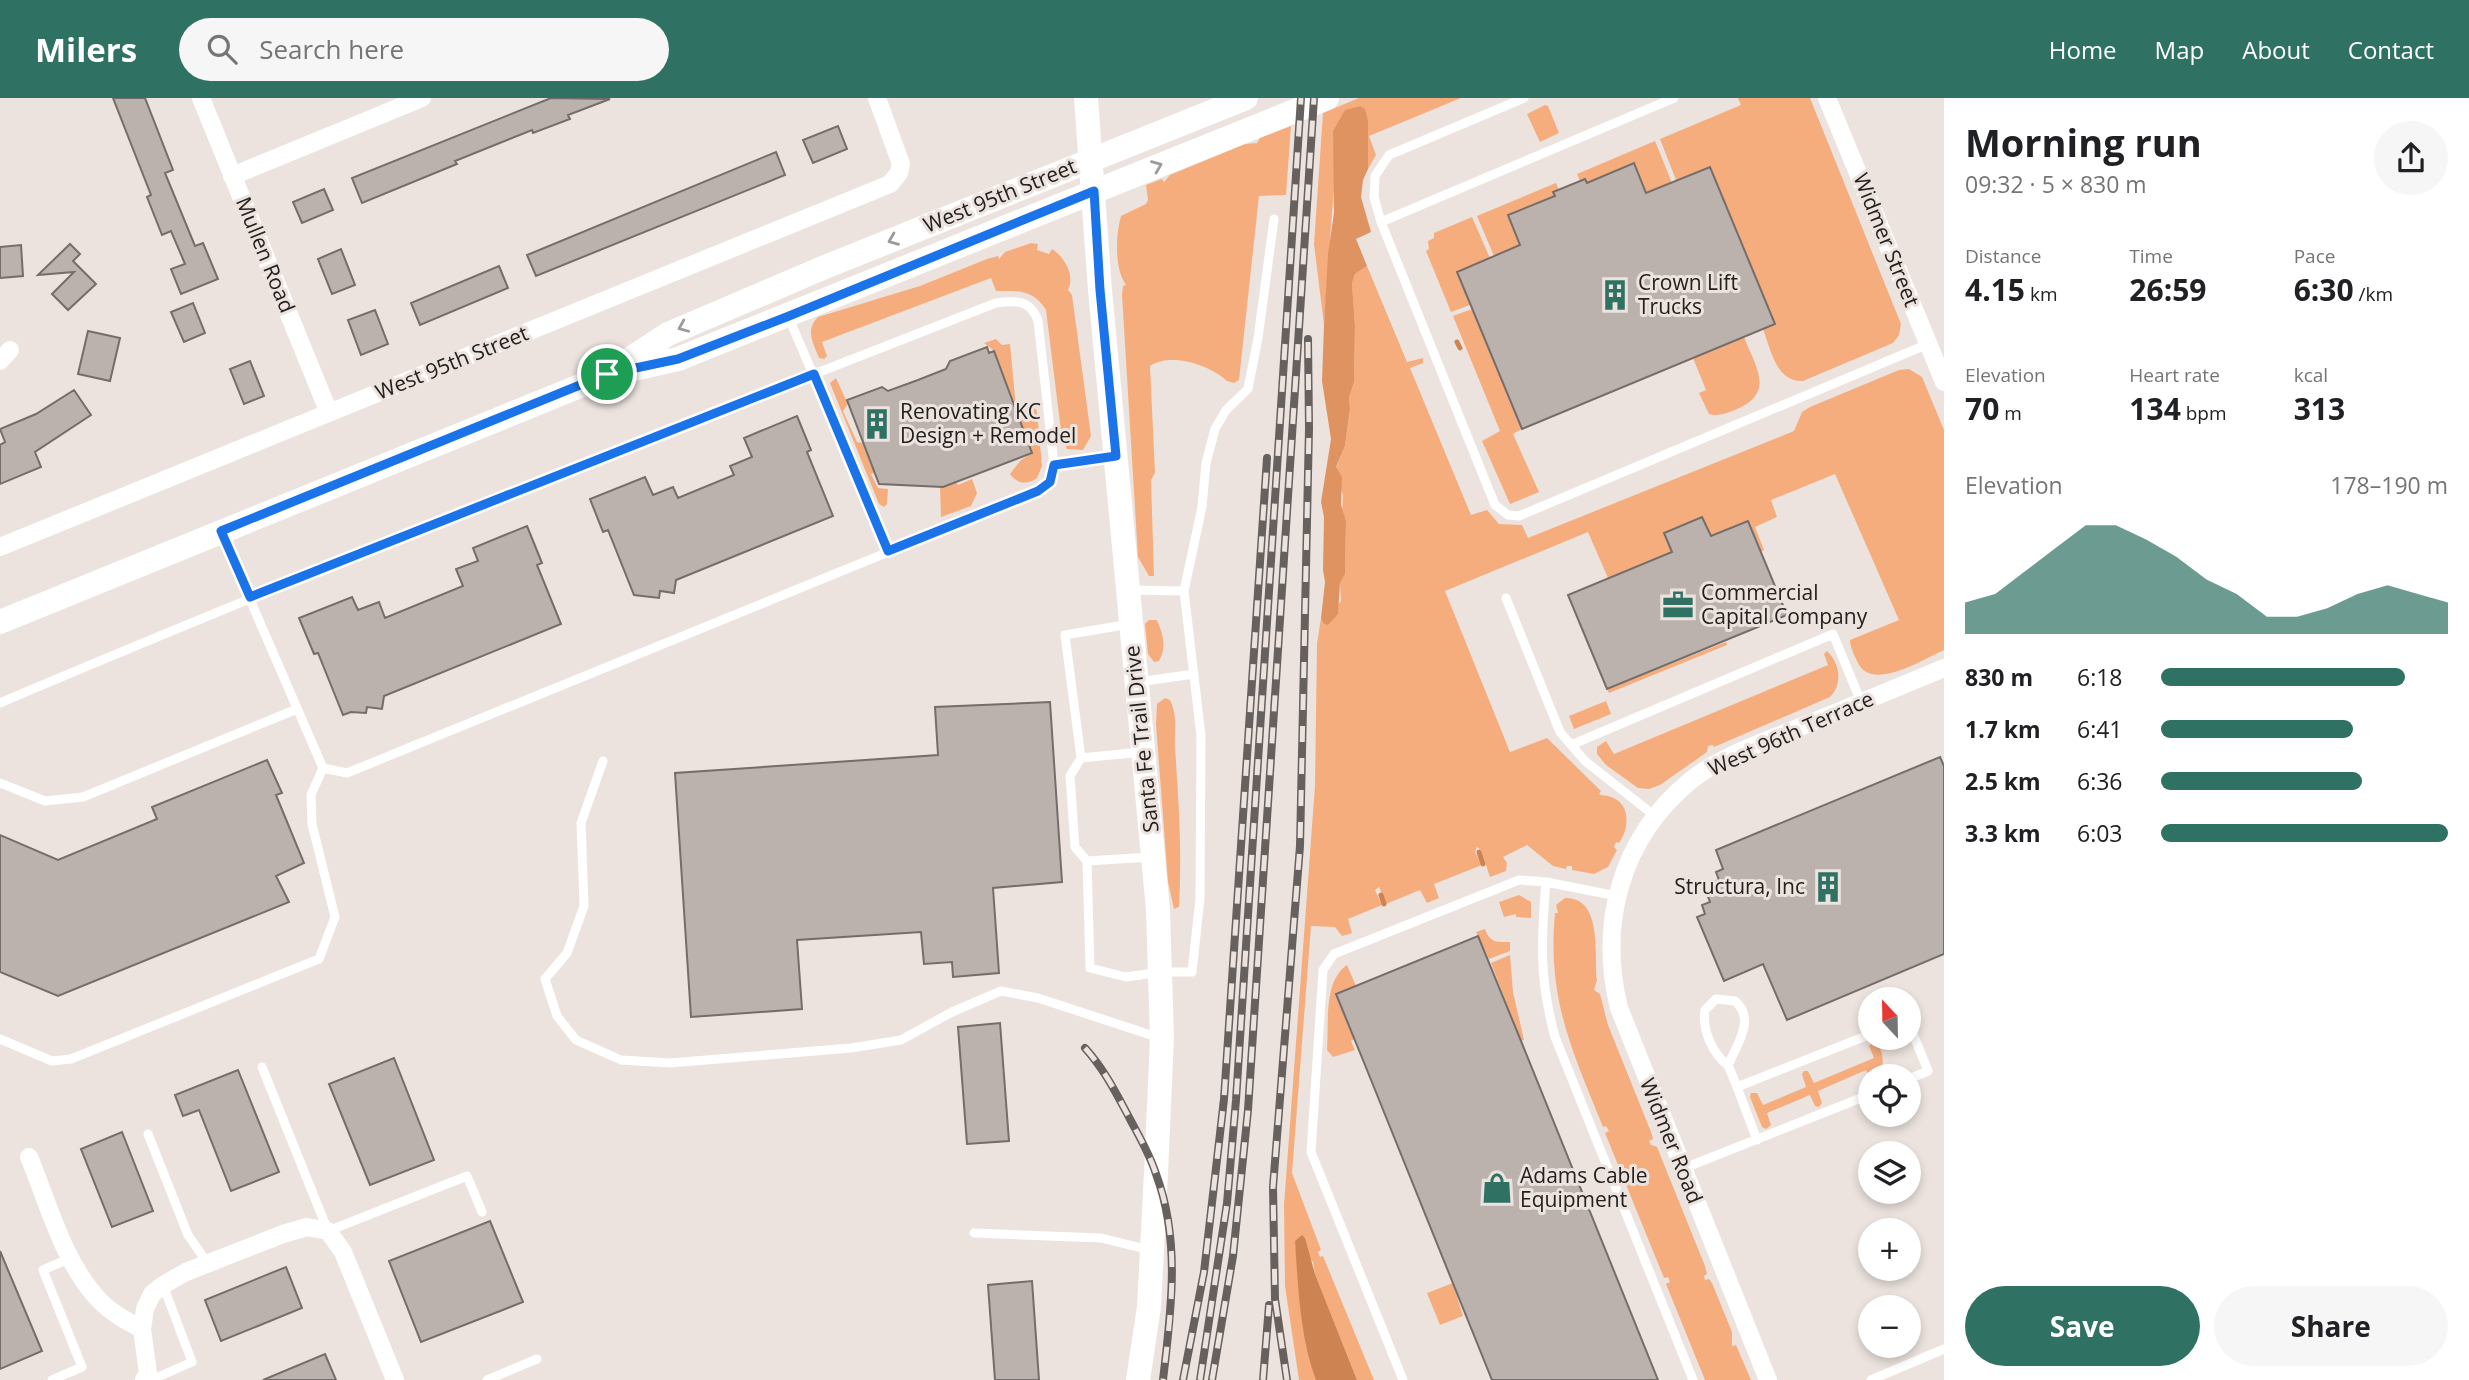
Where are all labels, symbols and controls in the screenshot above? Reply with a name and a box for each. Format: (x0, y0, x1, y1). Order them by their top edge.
search box (179, 18, 669, 81)
text: Milers (35, 27, 137, 72)
icon: search (203, 30, 241, 68)
text: Search here (259, 31, 404, 67)
text: Home (2049, 33, 2117, 66)
text: Map (2155, 33, 2204, 66)
text: About (2242, 33, 2310, 66)
text: Contact (2348, 33, 2434, 66)
text: Morning run (1965, 116, 2202, 168)
button: share (2374, 121, 2448, 195)
street label: West 95th Street (919, 152, 1080, 239)
one-way arrow (1151, 160, 1163, 174)
text: 09:32 · 5 × 830 m (1965, 168, 2147, 200)
street label: Widmer Street (1847, 169, 1926, 310)
street label: Mullen Road (230, 193, 302, 317)
one-way arrow (887, 231, 899, 245)
text: Distance (1965, 243, 2041, 269)
text: Time (2129, 243, 2173, 269)
text: Pace (2294, 243, 2335, 269)
place label: Crown Lift Trucks (1638, 268, 1738, 320)
text: 4.15 (1965, 269, 2025, 310)
text: 26:59 (2129, 269, 2207, 310)
text: 6:30 (2294, 269, 2354, 310)
building icon: Crown Lift Trucks (1598, 278, 1632, 312)
text: km (2025, 281, 2058, 307)
text: /km (2354, 281, 2393, 307)
street label: West 95th Street (371, 319, 532, 406)
one-way arrow (678, 319, 690, 333)
pin (577, 344, 637, 404)
icon: arrive (588, 355, 626, 393)
text: Elevation (1965, 362, 2046, 388)
text: Heart rate (2129, 362, 2220, 388)
text: kcal (2294, 362, 2328, 388)
text: 70 (1965, 388, 1999, 429)
text: 134 (2129, 388, 2181, 429)
text: 313 (2294, 388, 2345, 429)
place label: Renovating KC Design + Remodel (900, 397, 1076, 449)
text: m (1999, 400, 2022, 426)
text: bpm (2181, 400, 2227, 426)
building icon: Renovating KC Design + Remodel (860, 407, 894, 441)
text: Elevation (1965, 469, 2063, 501)
text: 178–190 m (2330, 469, 2448, 501)
place label: Commercial Capital Company (1701, 578, 1868, 630)
office icon: Commercial Capital Company (1661, 588, 1695, 622)
street label: Santa Fe Trail Drive (1117, 644, 1165, 834)
text: 830 m (1965, 661, 2033, 693)
text: 6:18 (2077, 661, 2123, 693)
street label: West 96th Terrace (1704, 684, 1878, 782)
text: 1.7 km (1965, 713, 2041, 745)
text: 6:41 (2077, 713, 2123, 745)
text: 2.5 km (1965, 765, 2041, 797)
text: 6:36 (2077, 765, 2123, 797)
text: 3.3 km (1965, 817, 2041, 849)
text: 6:03 (2077, 817, 2123, 849)
building icon: Structura, Inc (1811, 870, 1845, 904)
place label: Structura, Inc (1674, 872, 1805, 900)
north arrow (1858, 987, 1922, 1050)
map controls (1858, 987, 1921, 1358)
button: locate (1858, 1064, 1921, 1127)
street label: Widmer Road (1634, 1074, 1710, 1207)
button: layers (1858, 1141, 1921, 1204)
place label: Adams Cable Equipment (1520, 1161, 1648, 1213)
shop icon: Adams Cable Equipment (1480, 1171, 1514, 1205)
button: + (1858, 1218, 1921, 1281)
button: Save (1965, 1286, 2200, 1366)
button: Share (2214, 1286, 2448, 1366)
button: − (1858, 1295, 1921, 1358)

